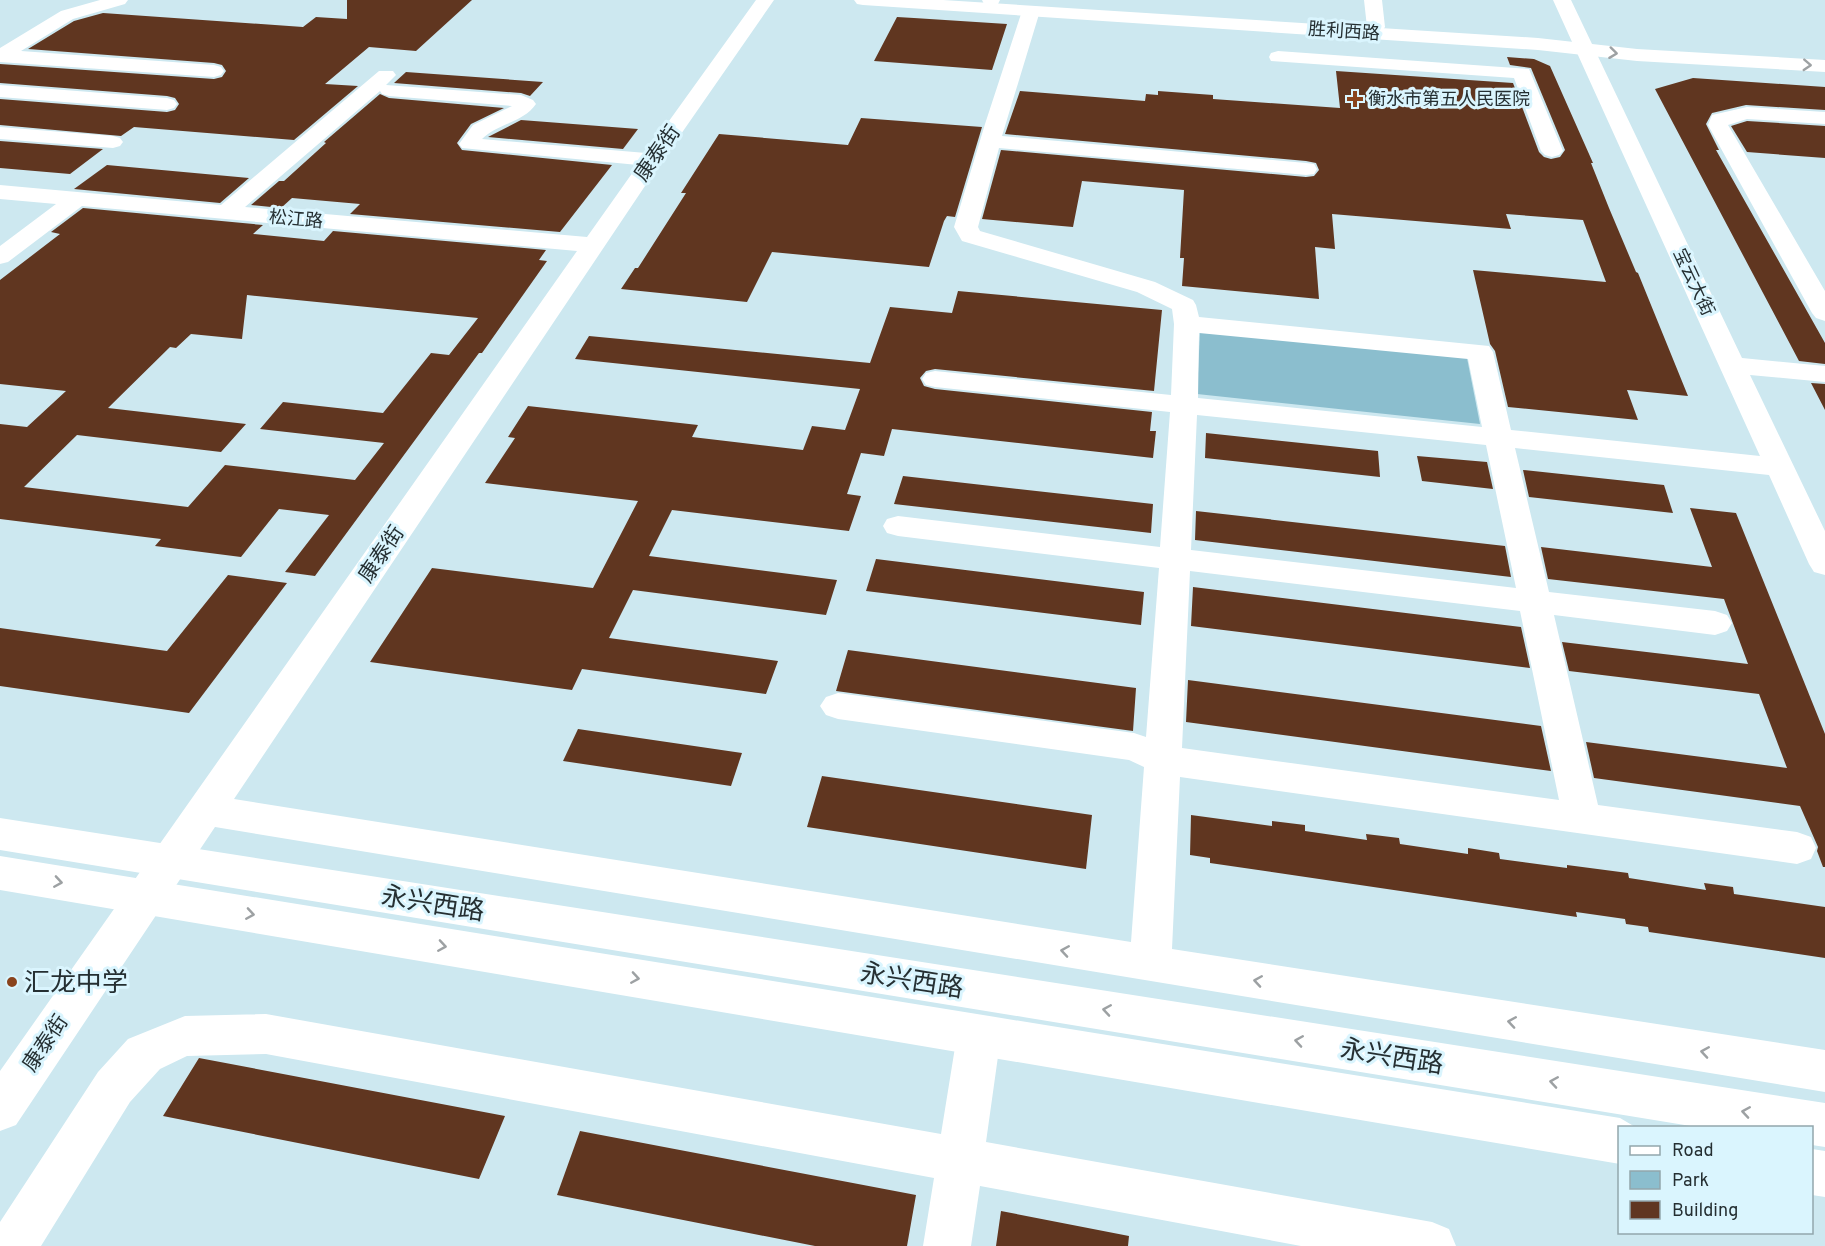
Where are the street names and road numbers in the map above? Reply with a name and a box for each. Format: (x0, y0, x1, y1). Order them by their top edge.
street label: 胜利西路 (1307, 19, 1381, 46)
street label: 康泰街 (629, 120, 687, 187)
street label: 松江路 (268, 207, 324, 234)
street label: 宝云大街 (1667, 245, 1718, 320)
street label: 康泰街 (353, 521, 411, 589)
street label: 永兴西路 (379, 881, 487, 930)
street label: 永兴西路 (858, 958, 966, 1007)
street label: 康泰街 (17, 1010, 75, 1078)
street label: 永兴西路 (1338, 1034, 1446, 1083)

